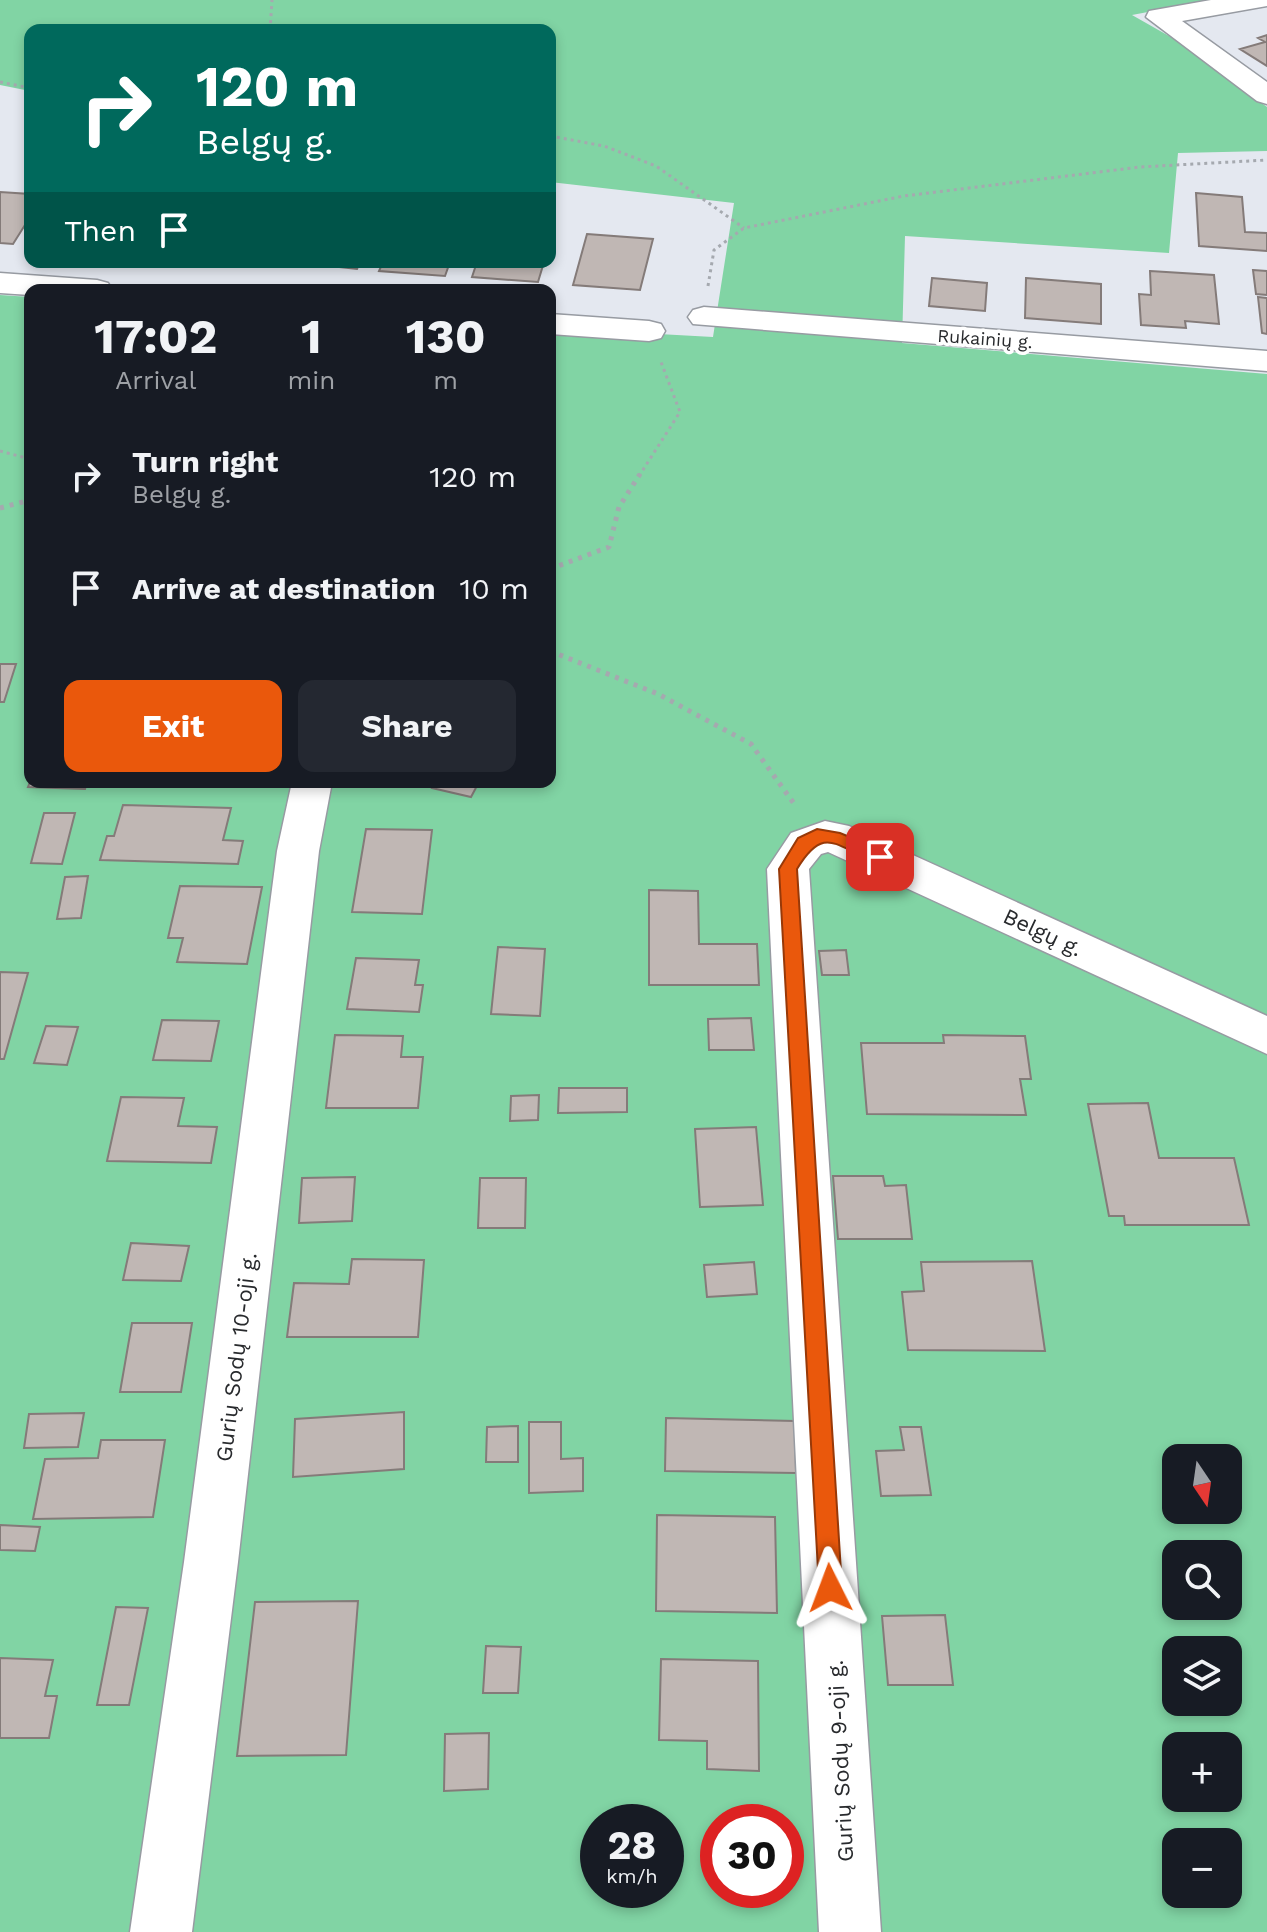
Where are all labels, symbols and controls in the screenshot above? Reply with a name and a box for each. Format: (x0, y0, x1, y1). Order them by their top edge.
text: 120 m (196, 54, 358, 120)
icon: right (64, 56, 168, 160)
text: Belgų g. (196, 121, 334, 163)
icon: arrive (152, 208, 196, 252)
text: Then (64, 213, 136, 248)
text: 17:02 (94, 308, 217, 365)
text: 1 (301, 308, 322, 365)
text: 130 (406, 308, 486, 365)
street label: Rukainių g. (937, 325, 1033, 352)
text: Arrival (115, 365, 196, 395)
text: min (288, 365, 335, 395)
text: m (433, 365, 458, 395)
text: Turn right (132, 444, 278, 479)
icon: right (64, 454, 108, 498)
text: 120 m (429, 459, 516, 494)
text: Belgų g. (132, 479, 231, 509)
icon: arrive (64, 566, 108, 610)
text: Arrive at destination (132, 571, 436, 606)
text: 10 m (460, 571, 529, 606)
button: Exit (64, 680, 282, 772)
button: Share (298, 680, 516, 772)
pin (846, 823, 914, 891)
icon: arrive (858, 835, 902, 879)
street label: Belgų g. (999, 903, 1086, 962)
street label: Gurių Sodų 10-oji g. (211, 1251, 262, 1463)
north arrow (1162, 1444, 1242, 1524)
map controls (1162, 1444, 1242, 1908)
button: search (1162, 1540, 1242, 1620)
position arrow (788, 1546, 872, 1630)
button: layers (1162, 1636, 1242, 1716)
street label: Gurių Sodų 9-oji g. (823, 1659, 858, 1863)
button: + (1162, 1732, 1242, 1812)
speed limit sign: 30 (700, 1804, 804, 1908)
text: 28 (608, 1822, 656, 1869)
button: − (1162, 1828, 1242, 1908)
text: km/h (606, 1864, 658, 1888)

